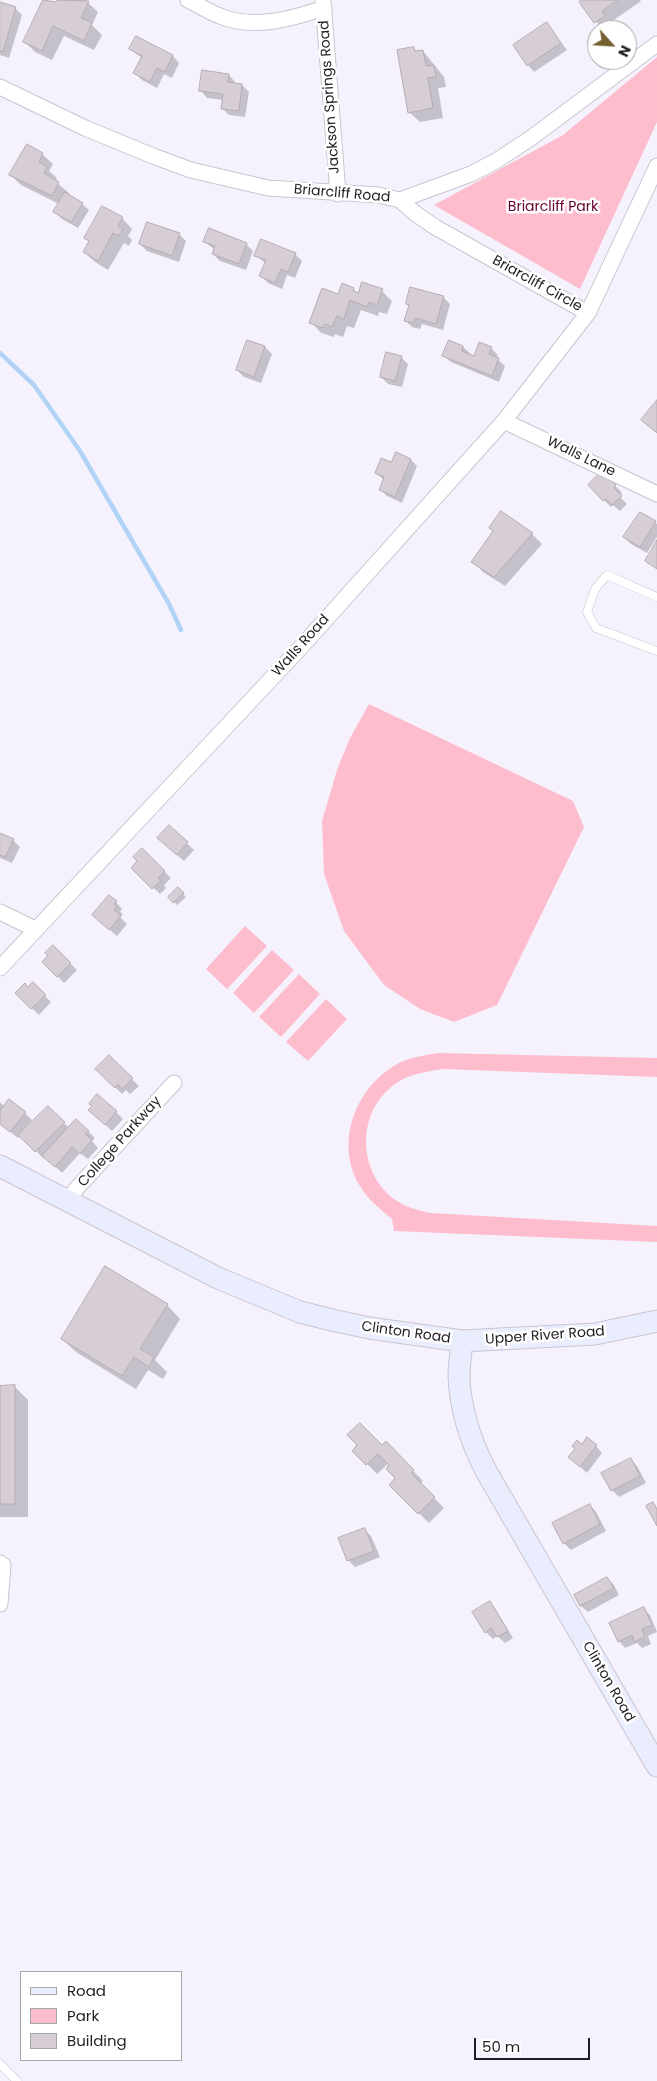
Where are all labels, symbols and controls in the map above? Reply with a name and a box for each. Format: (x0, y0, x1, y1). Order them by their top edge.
street label: Jackson Springs Road (316, 20, 344, 174)
north arrow (587, 20, 637, 70)
text: N (613, 42, 636, 60)
street label: Briarcliff Road (293, 181, 391, 207)
park label: Briarcliff Park (508, 199, 598, 215)
street label: Briarcliff Circle (489, 252, 585, 316)
street label: Walls Lane (544, 433, 618, 481)
street label: Walls Road (269, 612, 333, 680)
street label: College Parkway (75, 1093, 165, 1191)
street label: Clinton Road (360, 1318, 452, 1348)
street label: Upper River Road (485, 1323, 605, 1349)
street label: Clinton Road (578, 1639, 638, 1725)
legend (20, 1971, 182, 2061)
text: Road (67, 1980, 106, 2001)
text: Park (67, 2005, 99, 2026)
scale bar (477, 2028, 593, 2060)
text: Building (67, 2030, 127, 2051)
text: 50 m (482, 2036, 520, 2057)

